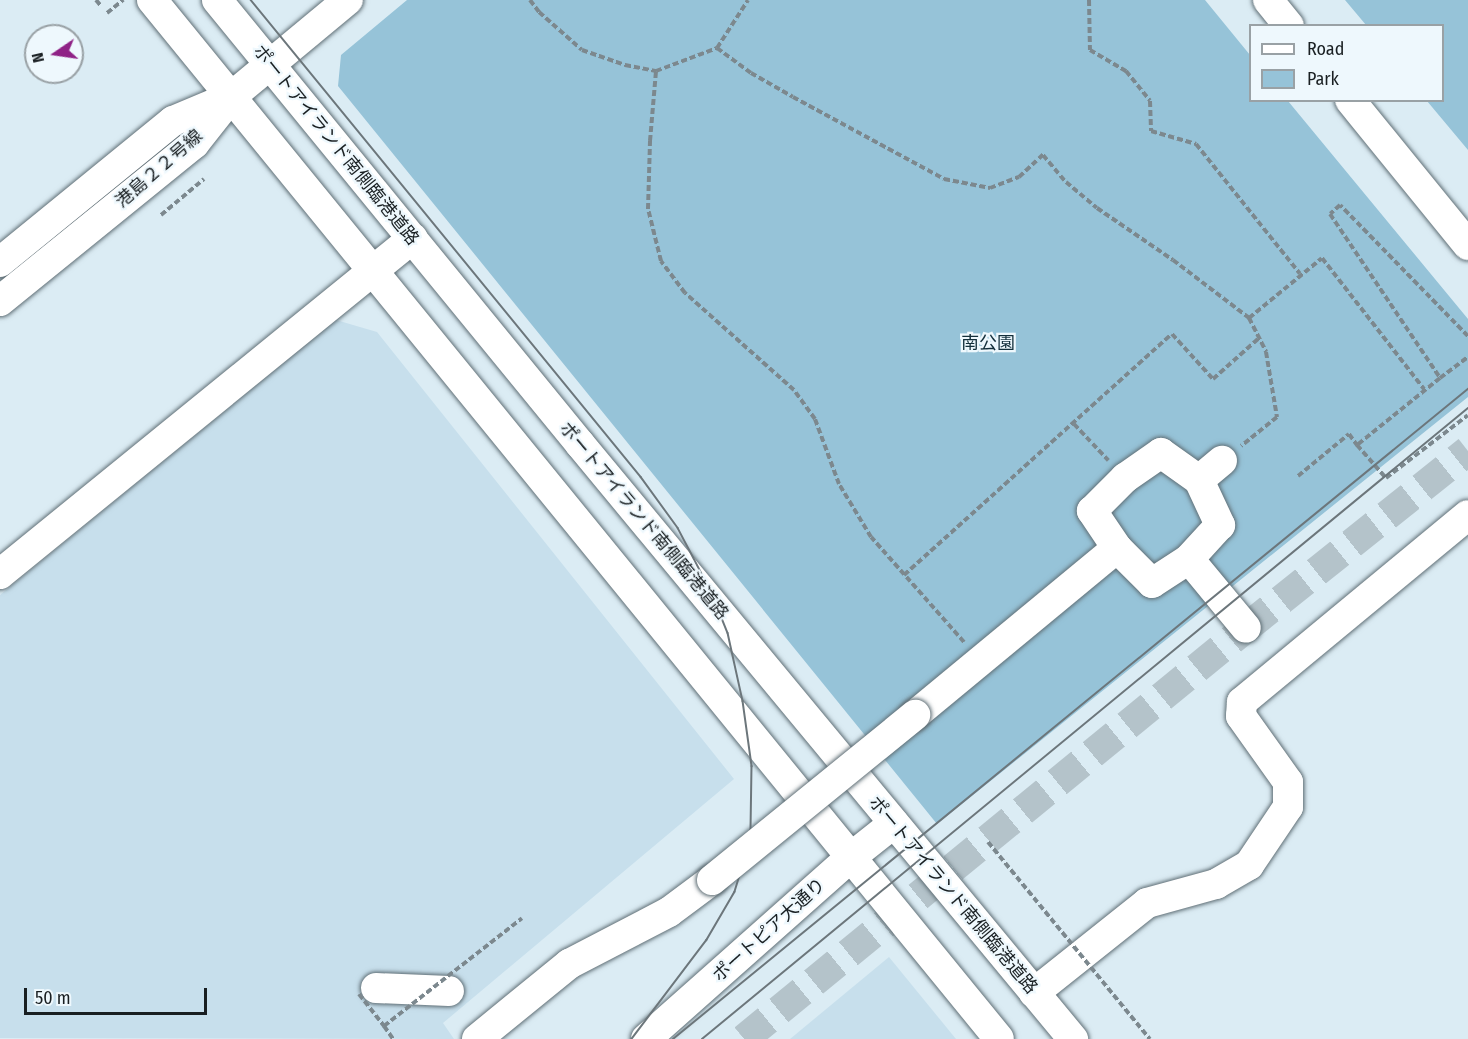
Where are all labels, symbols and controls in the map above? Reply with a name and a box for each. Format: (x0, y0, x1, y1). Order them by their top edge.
north arrow (24, 24, 84, 84)
legend (1249, 24, 1444, 102)
text: Road (1307, 38, 1344, 60)
street label: ポートアイランド南側臨港道路 (248, 40, 424, 250)
text: N (28, 51, 48, 65)
text: Park (1307, 68, 1339, 90)
street label: 港島２２号線 (111, 125, 207, 213)
park label: 南公園 (961, 332, 1015, 354)
street label: ポートアイランド南側臨港道路 (555, 418, 733, 624)
street label: ポートアイランド南側臨港道路 (864, 792, 1042, 998)
street label: ポートピア大通り (708, 874, 830, 986)
scale bar (27, 976, 210, 1014)
text: 50 m (35, 987, 71, 1009)

